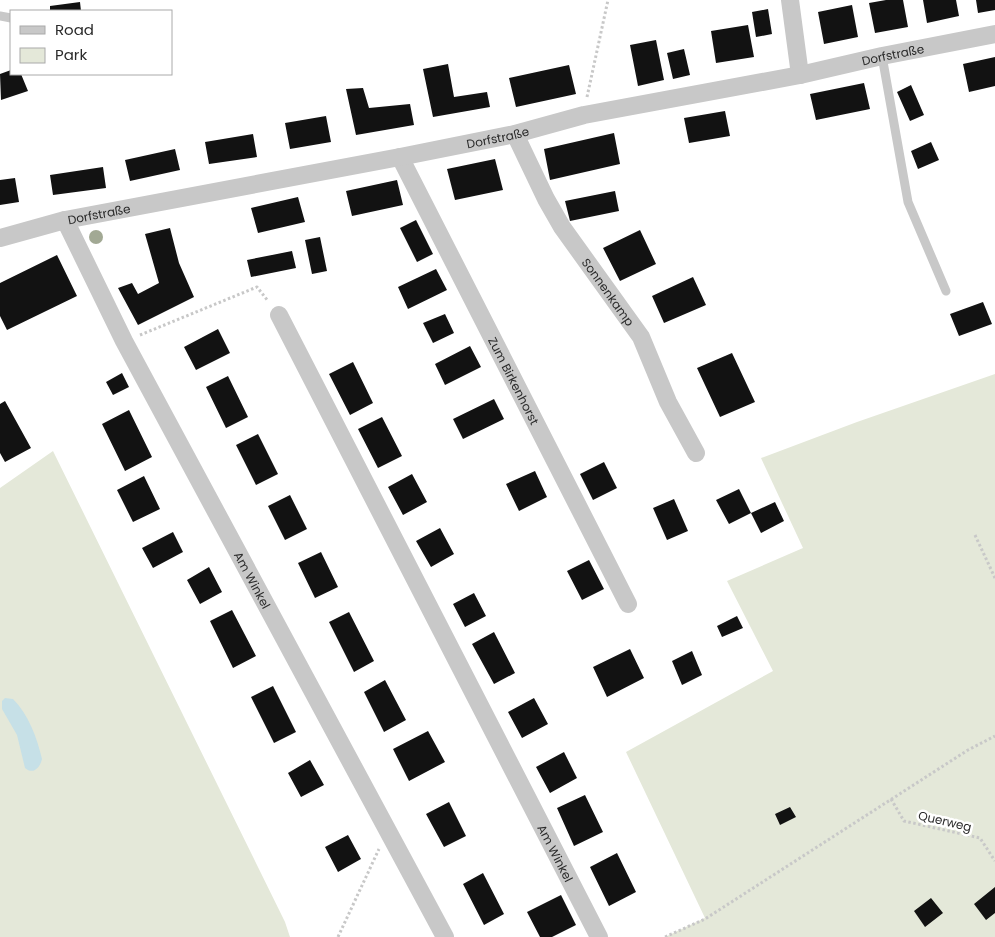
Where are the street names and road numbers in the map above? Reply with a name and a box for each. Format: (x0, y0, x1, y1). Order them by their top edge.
street label: Dorfstraße (860, 39, 926, 69)
street label: Dorfstraße (465, 122, 531, 152)
street label: Dorfstraße (66, 199, 132, 228)
street label: Sonnenkamp (578, 254, 639, 329)
street label: Zum Birkenhorst (485, 334, 544, 427)
street label: Am Winkel (230, 548, 275, 612)
street label: Querweg (917, 807, 973, 835)
street label: Am Winkel (534, 821, 578, 885)

